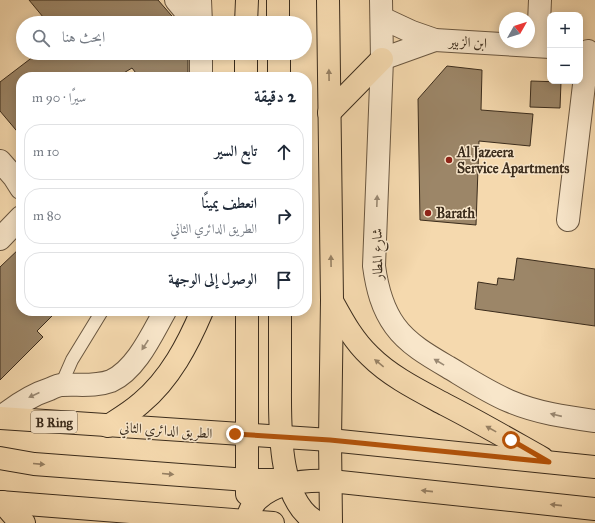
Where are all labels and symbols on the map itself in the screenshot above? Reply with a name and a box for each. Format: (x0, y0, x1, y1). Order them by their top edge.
north arrow (499, 12, 535, 48)
street label: ابن الزبير (446, 33, 487, 52)
one-way arrow (326, 68, 332, 81)
place label: Al Jazeera Service Apartments (456, 144, 569, 178)
marker: Al Jazeera Service Apartments (444, 155, 454, 165)
one-way arrow (374, 194, 380, 207)
place label: Barath (436, 205, 475, 222)
marker: Barath (423, 208, 433, 218)
street label: شارع المطار (369, 228, 389, 282)
one-way arrow (328, 254, 334, 267)
one-way arrow (142, 339, 149, 351)
one-way arrow (433, 358, 445, 365)
one-way arrow (373, 359, 384, 368)
one-way arrow (28, 392, 40, 398)
road number: B Ring (31, 411, 77, 433)
one-way arrow (550, 412, 563, 418)
street label: الطريق الدائري الثاني (119, 419, 213, 445)
route end (226, 425, 244, 443)
one-way arrow (485, 426, 496, 433)
route start (502, 431, 520, 449)
one-way arrow (33, 460, 45, 467)
one-way arrow (162, 470, 174, 477)
one-way arrow (421, 488, 433, 495)
one-way arrow (550, 502, 562, 508)

